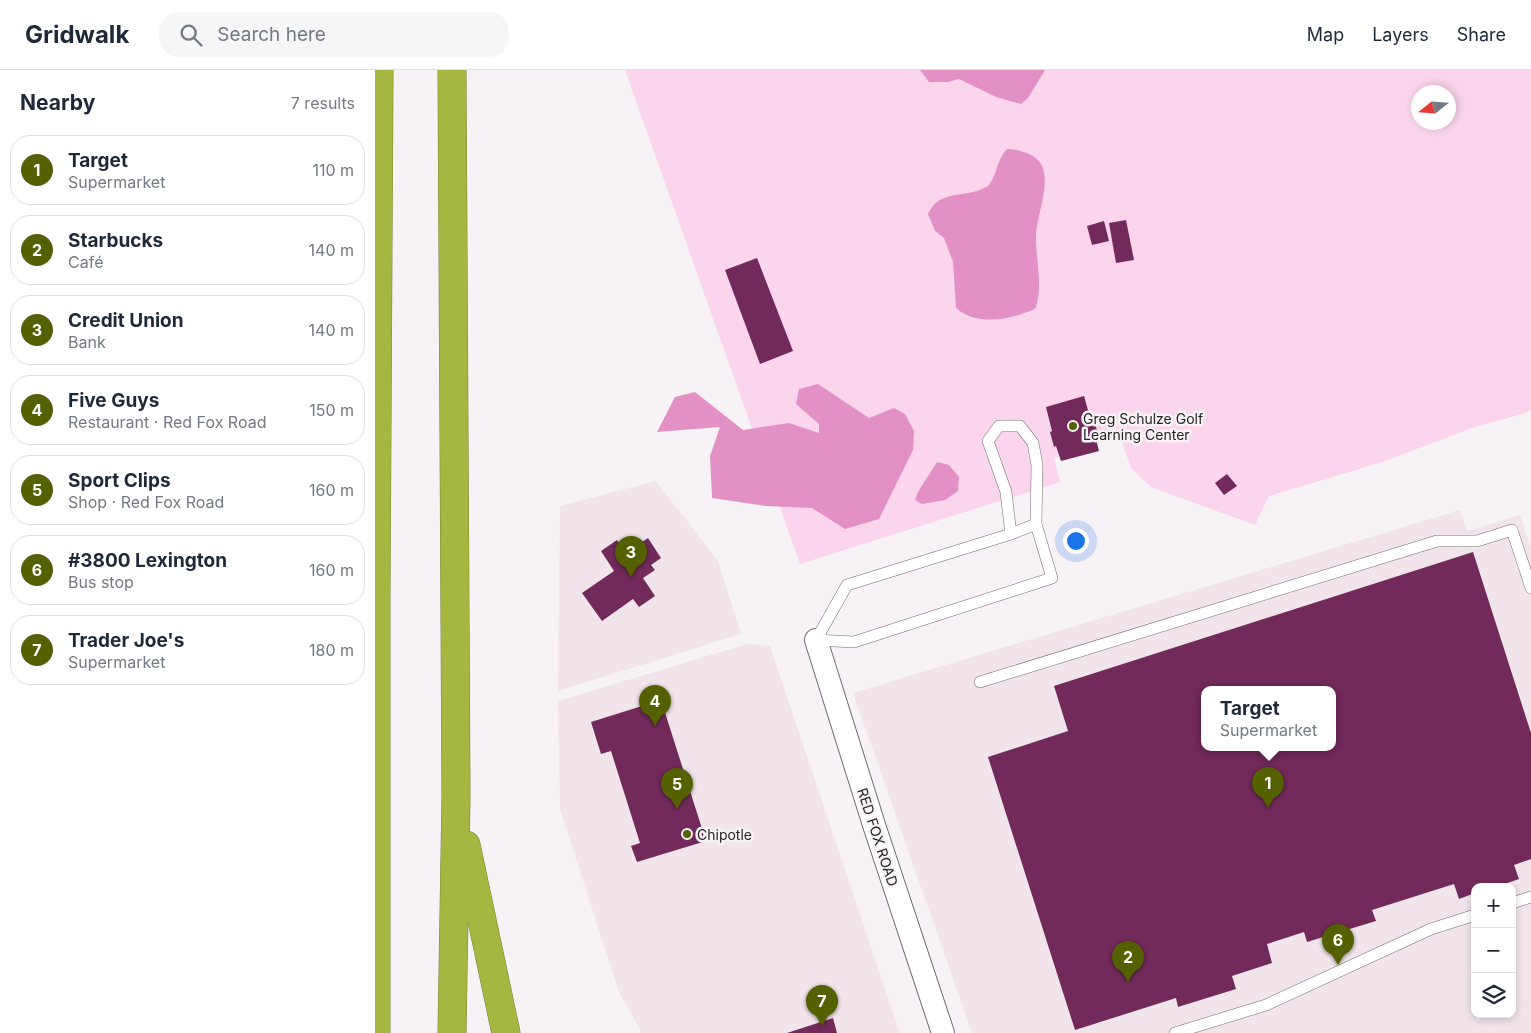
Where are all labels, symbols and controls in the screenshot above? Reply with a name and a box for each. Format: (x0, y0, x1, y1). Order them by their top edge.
search box (159, 12, 509, 57)
text: Gridwalk (25, 20, 129, 49)
icon: search (177, 21, 205, 49)
text: Search here (217, 23, 326, 46)
text: Map (1307, 24, 1344, 45)
text: Layers (1372, 24, 1429, 45)
text: Share (1457, 24, 1506, 45)
north arrow (1411, 85, 1456, 130)
text: Nearby (20, 90, 95, 115)
text: 7 results (291, 93, 355, 113)
text: Target (68, 149, 128, 172)
text: 1 (34, 160, 40, 180)
text: 110 m (312, 160, 354, 180)
text: Supermarket (68, 172, 165, 192)
text: Starbucks (68, 229, 163, 252)
text: 2 (32, 240, 42, 260)
text: 140 m (309, 240, 354, 260)
text: Café (68, 252, 103, 272)
text: Credit Union (68, 309, 184, 332)
text: 3 (32, 320, 42, 340)
text: 140 m (309, 320, 354, 340)
text: Bank (68, 332, 106, 352)
text: Five Guys (68, 389, 159, 412)
text: 4 (32, 400, 42, 420)
text: 150 m (309, 400, 354, 420)
place label: Greg Schulze Golf Learning Center (1083, 410, 1203, 443)
text: Restaurant · Red Fox Road (68, 412, 266, 432)
marker: Greg Schulze Golf Learning Center (1067, 420, 1079, 432)
text: Sport Clips (68, 469, 171, 492)
text: 5 (32, 480, 42, 500)
text: 160 m (309, 480, 354, 500)
text: Shop · Red Fox Road (68, 492, 224, 512)
your location (1063, 528, 1089, 554)
pin: 3 (615, 536, 647, 577)
text: #3800 Lexington (68, 549, 227, 572)
text: 6 (32, 560, 42, 580)
text: 160 m (309, 560, 354, 580)
text: Bus stop (68, 572, 134, 592)
text: Trader Joe's (68, 629, 184, 652)
text: 7 (32, 640, 42, 660)
text: 180 m (309, 640, 354, 660)
text: Supermarket (68, 652, 165, 672)
pin: 4 (639, 685, 671, 726)
popup (1201, 686, 1336, 751)
text: Target (1220, 697, 1280, 720)
text: Supermarket (1220, 720, 1317, 740)
pin: 1 (1252, 767, 1284, 808)
pin: 5 (661, 768, 693, 809)
street label: RED FOX ROAD (854, 786, 902, 888)
place label: Chipotle (697, 826, 752, 843)
marker: Chipotle (681, 828, 693, 840)
map controls (1471, 883, 1516, 1018)
button: + (1471, 883, 1516, 928)
pin: 6 (1322, 924, 1354, 965)
button: − (1471, 928, 1516, 973)
pin: 2 (1112, 941, 1144, 982)
button: layers (1471, 973, 1516, 1018)
pin: 7 (806, 985, 838, 1026)

